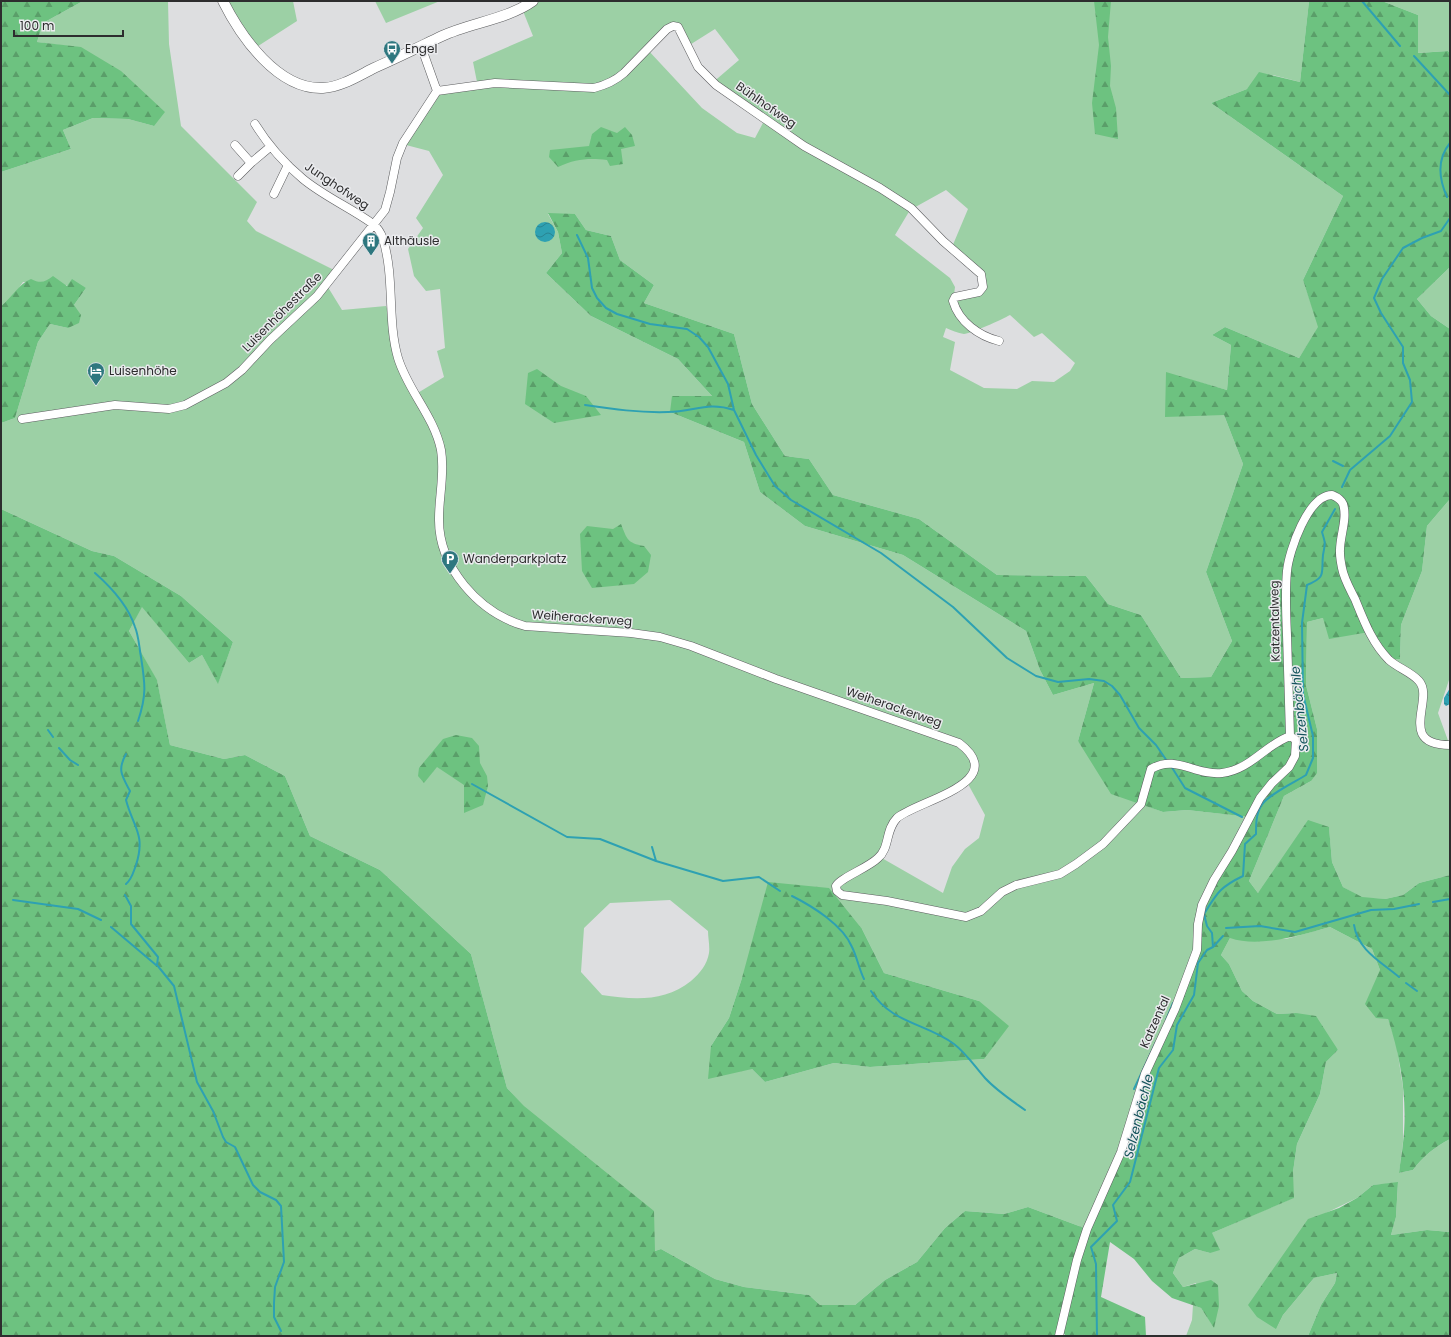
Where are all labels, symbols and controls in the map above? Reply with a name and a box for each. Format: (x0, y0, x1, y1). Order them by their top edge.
scale bar (14, 12, 123, 38)
text: 100 m (20, 17, 54, 34)
bus stop icon: Engel (382, 39, 402, 64)
place label: Engel (405, 40, 437, 57)
street label: Bühlhofweg (733, 77, 800, 132)
street label: Junghofweg (302, 158, 373, 213)
building icon: Althäusle (361, 231, 381, 256)
place label: Althäusle (384, 232, 440, 249)
street label: Luisenhöhestraße (238, 268, 325, 355)
hotel icon: Luisenhöhe (86, 361, 106, 386)
place label: Luisenhöhe (109, 362, 177, 379)
parking icon: Wanderparkplatz (440, 549, 460, 574)
place label: Wanderparkplatz (463, 550, 566, 567)
street label: Katzentalweg (1265, 580, 1284, 662)
street label: Weiherackerweg (531, 606, 633, 629)
water label: Selzenbächle (1286, 665, 1313, 753)
street label: Weiherackerweg (844, 682, 944, 731)
street label: Katzental (1135, 993, 1174, 1051)
water label: Selzenbächle (1119, 1072, 1158, 1160)

